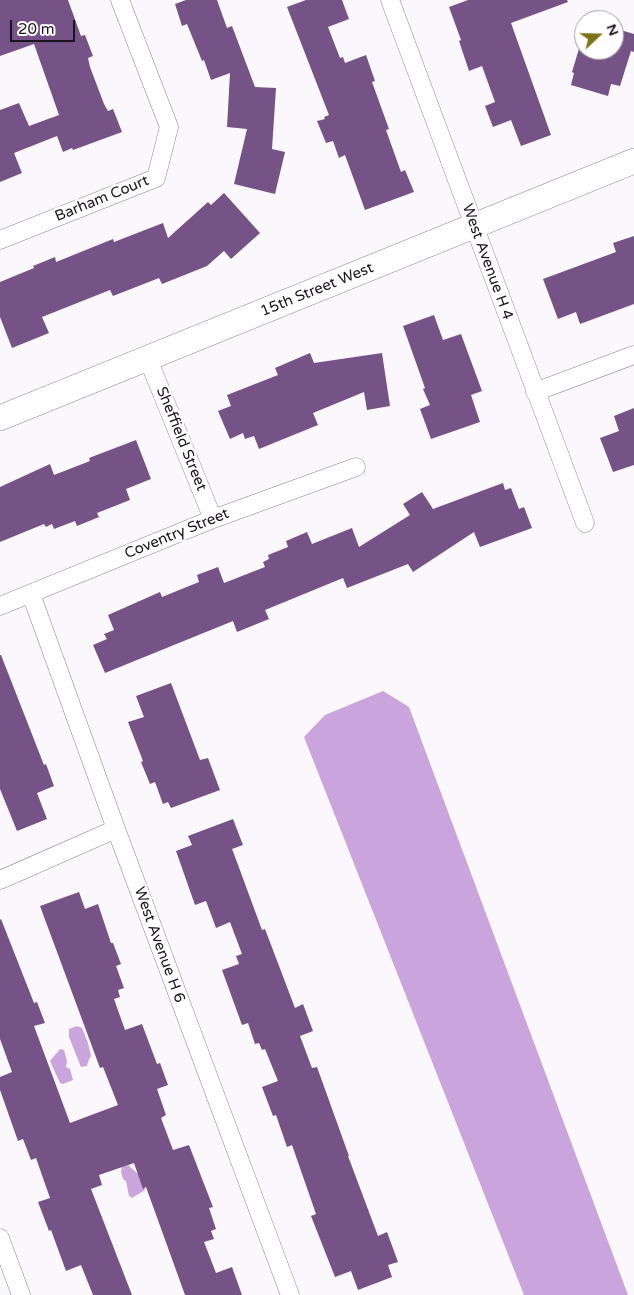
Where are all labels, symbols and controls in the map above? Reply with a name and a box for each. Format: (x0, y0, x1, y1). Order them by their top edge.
scale bar (12, 10, 78, 42)
north arrow (574, 10, 624, 60)
text: 20 m (18, 20, 55, 38)
text: N (603, 22, 622, 38)
street label: Barham Court (52, 172, 152, 226)
street label: West Avenue H 4 (458, 202, 516, 322)
street label: 15th Street West (258, 259, 376, 321)
street label: Sheffield Street (152, 384, 210, 494)
street label: Coventry Street (122, 505, 232, 563)
street label: West Avenue H 6 (130, 885, 188, 1005)

